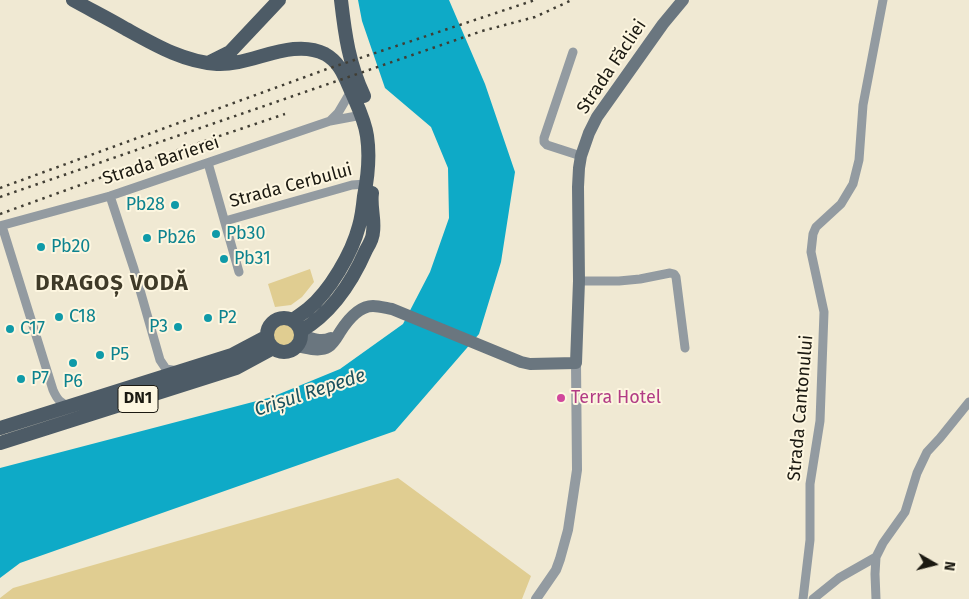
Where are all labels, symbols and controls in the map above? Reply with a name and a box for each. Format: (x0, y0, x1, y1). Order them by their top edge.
street label: Strada Făcliei (573, 16, 651, 118)
street label: Strada Barierei (100, 132, 222, 190)
street label: Strada Cerbului (227, 159, 355, 213)
place label: Pb28 (126, 194, 165, 216)
marker: Pb28 (169, 199, 181, 211)
place label: Pb30 (226, 223, 265, 245)
place label: Pb26 (157, 227, 196, 249)
marker: Pb30 (210, 228, 222, 240)
marker: Pb26 (141, 232, 153, 244)
place label: Pb20 (51, 236, 90, 258)
marker: Pb20 (35, 241, 47, 253)
place label: Pb31 (234, 248, 271, 270)
marker: Pb31 (218, 253, 230, 265)
district label: DRAGOȘ VODĂ (34, 271, 190, 297)
place label: C18 (69, 306, 96, 328)
place label: P2 (218, 307, 237, 329)
marker: C18 (53, 311, 65, 323)
marker: P2 (202, 312, 214, 324)
place label: P3 (149, 316, 168, 338)
place label: C17 (20, 318, 45, 340)
marker: P3 (172, 321, 184, 333)
marker: C17 (4, 323, 16, 335)
street label: Strada Cantonului (784, 334, 818, 482)
place label: P5 (110, 344, 129, 366)
marker: P5 (94, 349, 106, 361)
marker: P6 (67, 357, 79, 369)
water label: Crișul Repede (252, 364, 368, 422)
place label: P7 (31, 368, 49, 390)
place label: P6 (63, 371, 83, 393)
marker: P7 (15, 373, 27, 385)
road number: DN1 (118, 386, 158, 412)
place label: Terra Hotel (571, 387, 661, 409)
marker: Terra Hotel (555, 392, 567, 404)
north arrow (909, 539, 959, 589)
text: N (940, 560, 958, 572)

